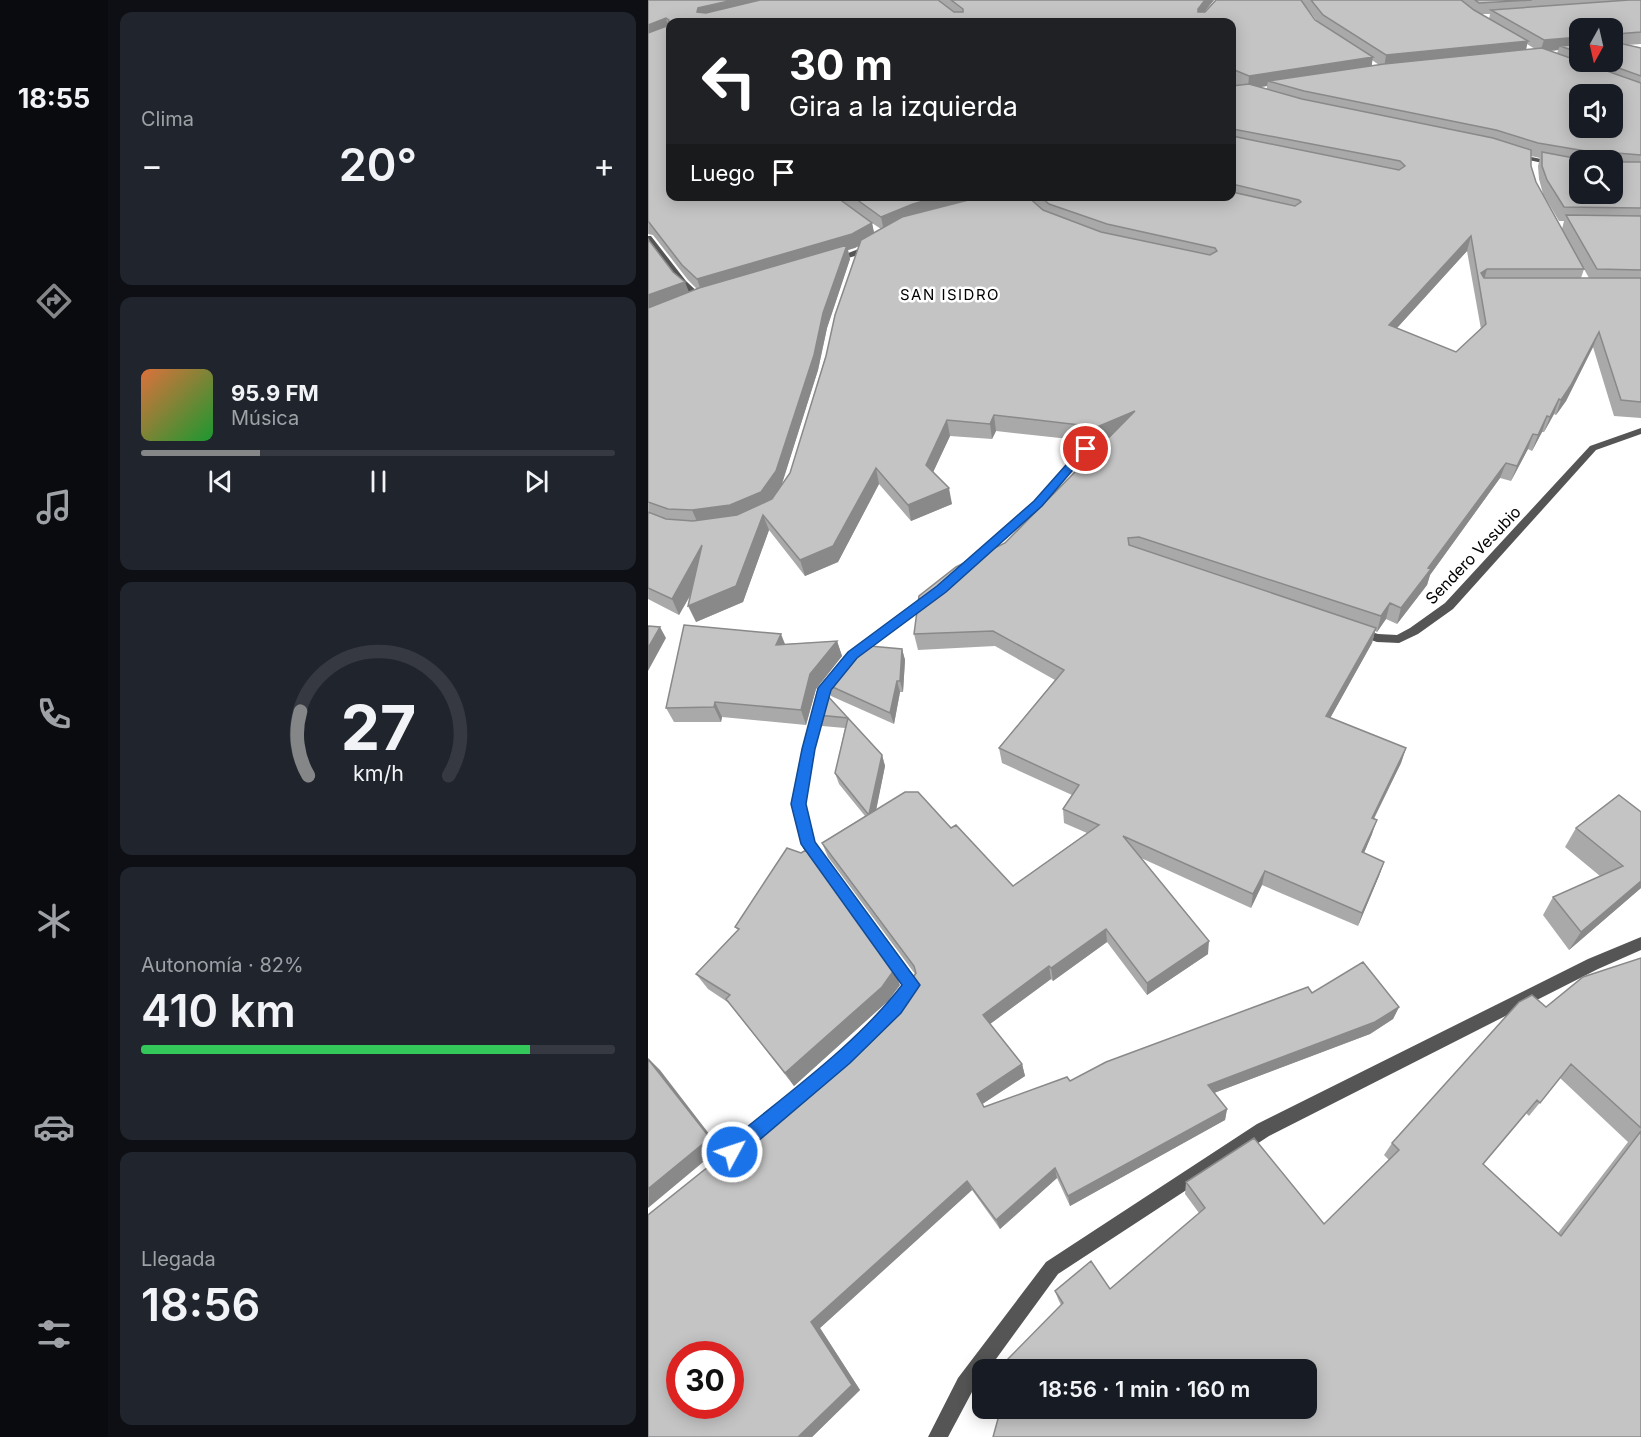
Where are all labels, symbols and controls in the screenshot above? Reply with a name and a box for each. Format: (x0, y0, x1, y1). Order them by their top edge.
north arrow (1569, 18, 1623, 72)
map controls (1569, 18, 1623, 204)
text: 30 m (789, 39, 893, 90)
icon: left (690, 42, 768, 120)
text: 18:55 (18, 82, 90, 115)
button: sound (1569, 84, 1623, 138)
text: Gira a la izquierda (789, 90, 1018, 123)
text: Clima (141, 107, 194, 131)
text: 20° (339, 137, 417, 192)
text: − (141, 145, 163, 185)
text: + (593, 145, 615, 185)
button: search (1569, 150, 1623, 204)
icon: arrive (767, 156, 800, 189)
text: Luego (690, 160, 755, 186)
icon: directions (33, 280, 75, 322)
district label: SAN ISIDRO (900, 285, 1000, 304)
text: 95.9 FM (231, 380, 319, 406)
text: Música (231, 406, 299, 430)
pin (1060, 423, 1111, 474)
icon: arrive (1069, 432, 1102, 465)
icon: previous (204, 465, 237, 498)
icon: pause (362, 465, 395, 498)
icon: next (520, 465, 553, 498)
icon: music (33, 486, 75, 528)
street label: Sendero Vesubio (1421, 502, 1525, 608)
text: 27 (340, 690, 416, 765)
icon: phone (33, 693, 75, 735)
text: km/h (353, 760, 403, 786)
icon: climate (33, 900, 75, 942)
text: Autonomía · 82% (141, 953, 304, 977)
text: 410 km (141, 983, 296, 1038)
icon: car (33, 1106, 75, 1148)
position arrow (700, 1120, 764, 1184)
text: Llegada (141, 1247, 216, 1271)
text: 18:56 (141, 1277, 260, 1332)
icon: filters (33, 1313, 75, 1355)
speed limit sign: 30 (666, 1341, 744, 1419)
text: 18:56 · 1 min · 160 m (1039, 1376, 1250, 1402)

